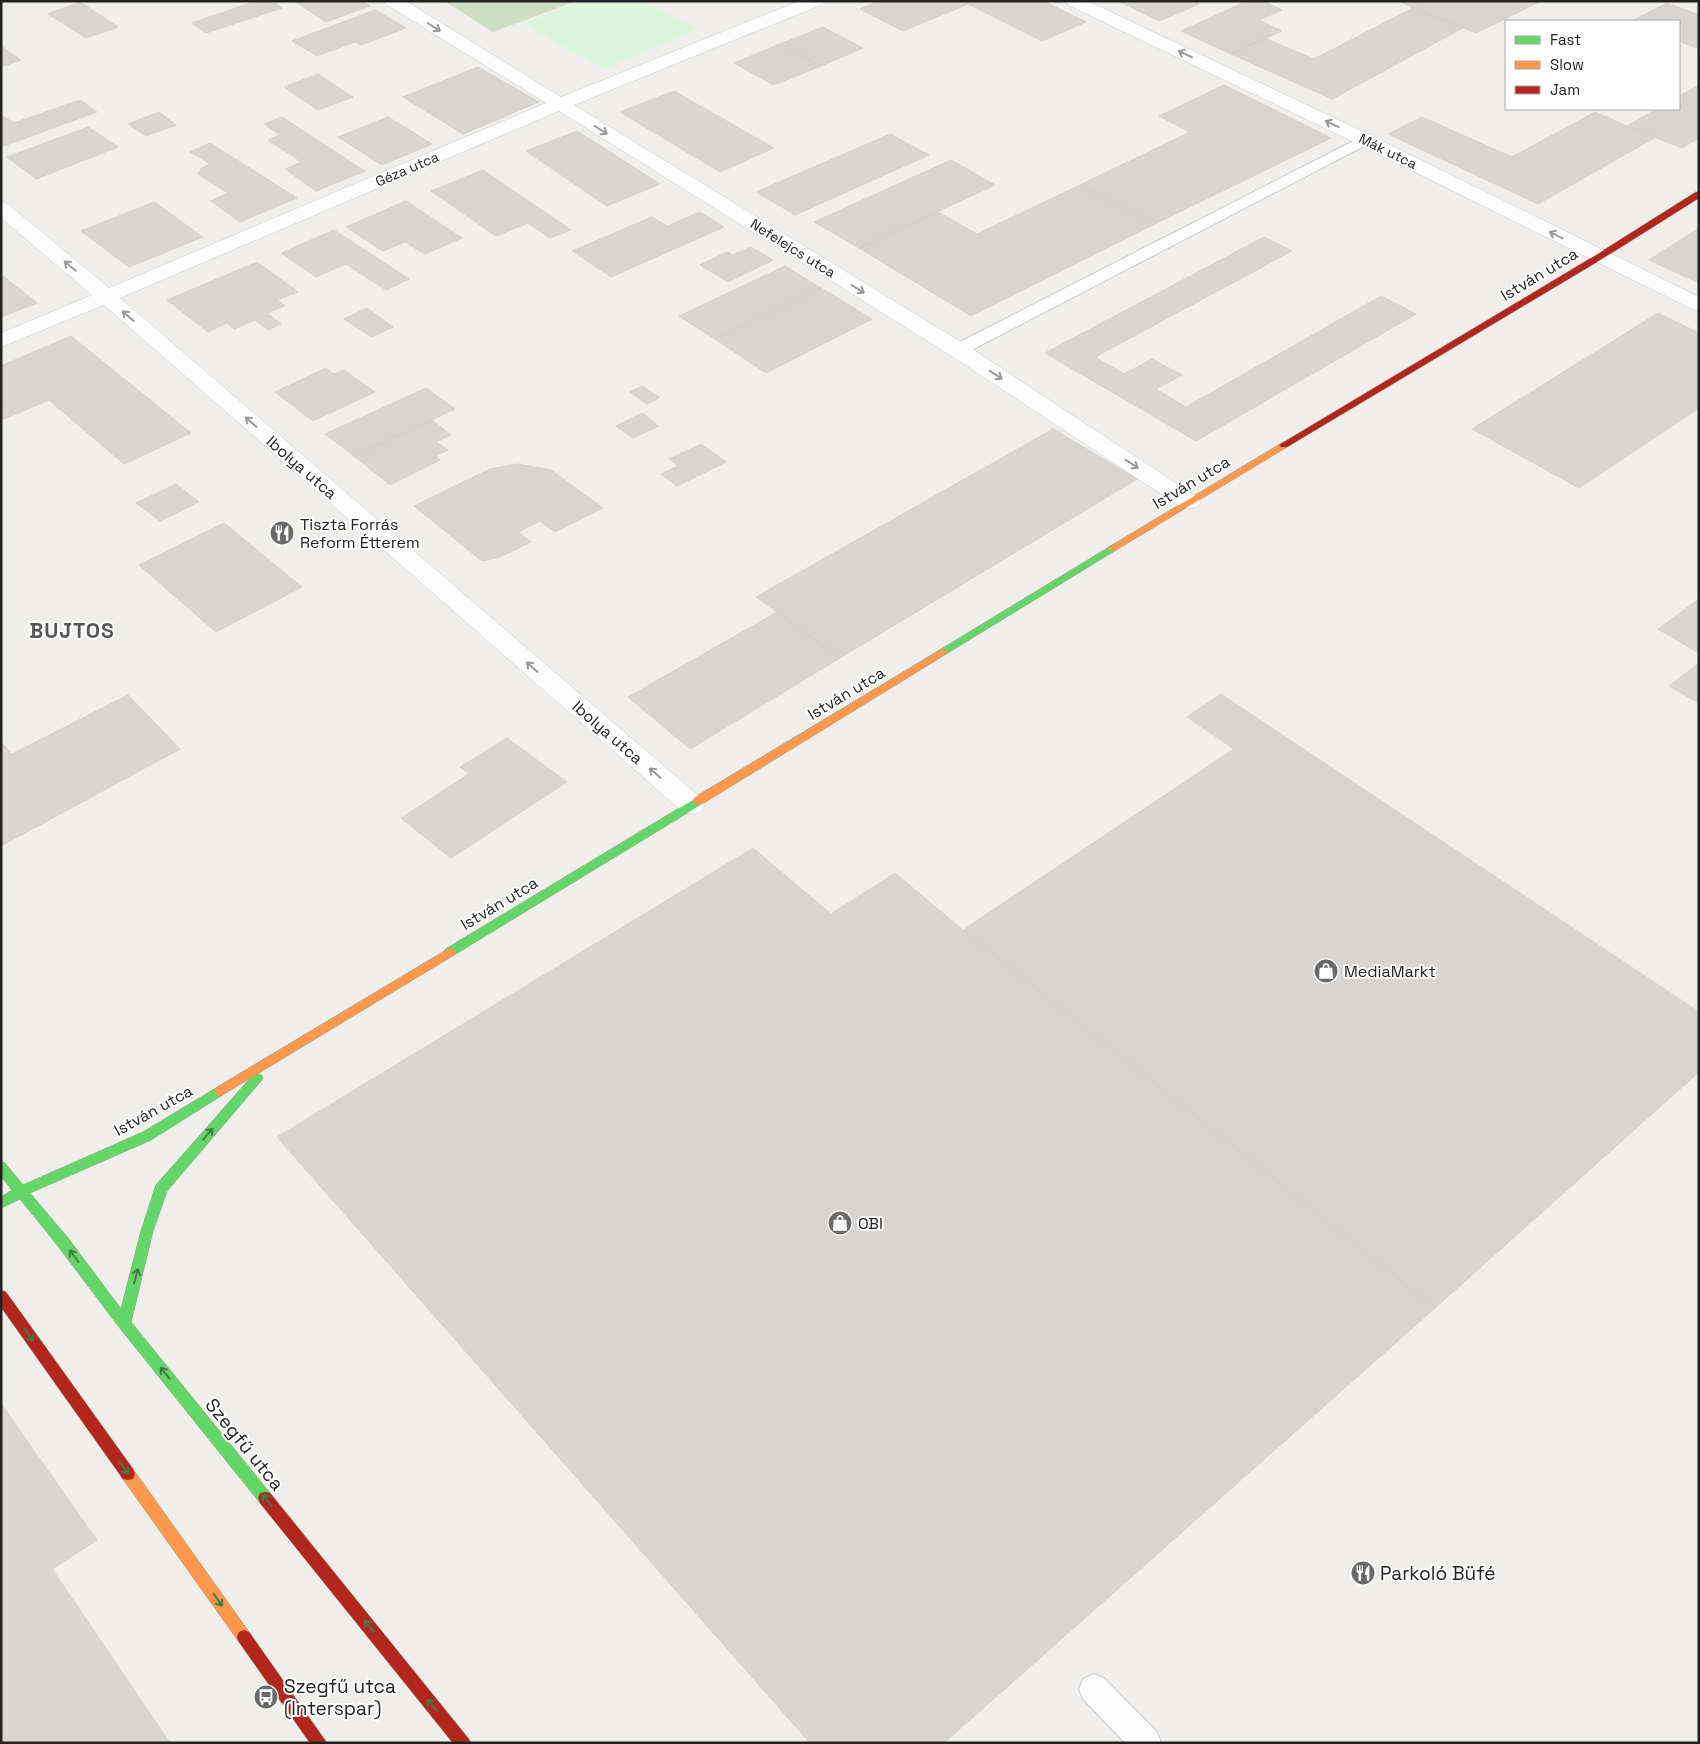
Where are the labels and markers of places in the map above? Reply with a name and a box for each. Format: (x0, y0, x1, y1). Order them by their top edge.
place label: Tiszta Forrás Reform Étterem (300, 514, 420, 553)
restaurant icon: Tiszta Forrás Reform Étterem (269, 520, 295, 546)
shop icon: MediaMarkt (1313, 958, 1339, 984)
place label: MediaMarkt (1344, 961, 1436, 982)
shop icon: OBI (827, 1210, 853, 1236)
place label: OBI (858, 1213, 883, 1234)
restaurant icon: Parkoló Büfé (1350, 1560, 1376, 1586)
place label: Parkoló Büfé (1380, 1561, 1495, 1586)
place label: Szegfű utca (Interspar) (284, 1674, 396, 1721)
bus stop icon: Szegfű utca (Interspar) (253, 1684, 279, 1710)

